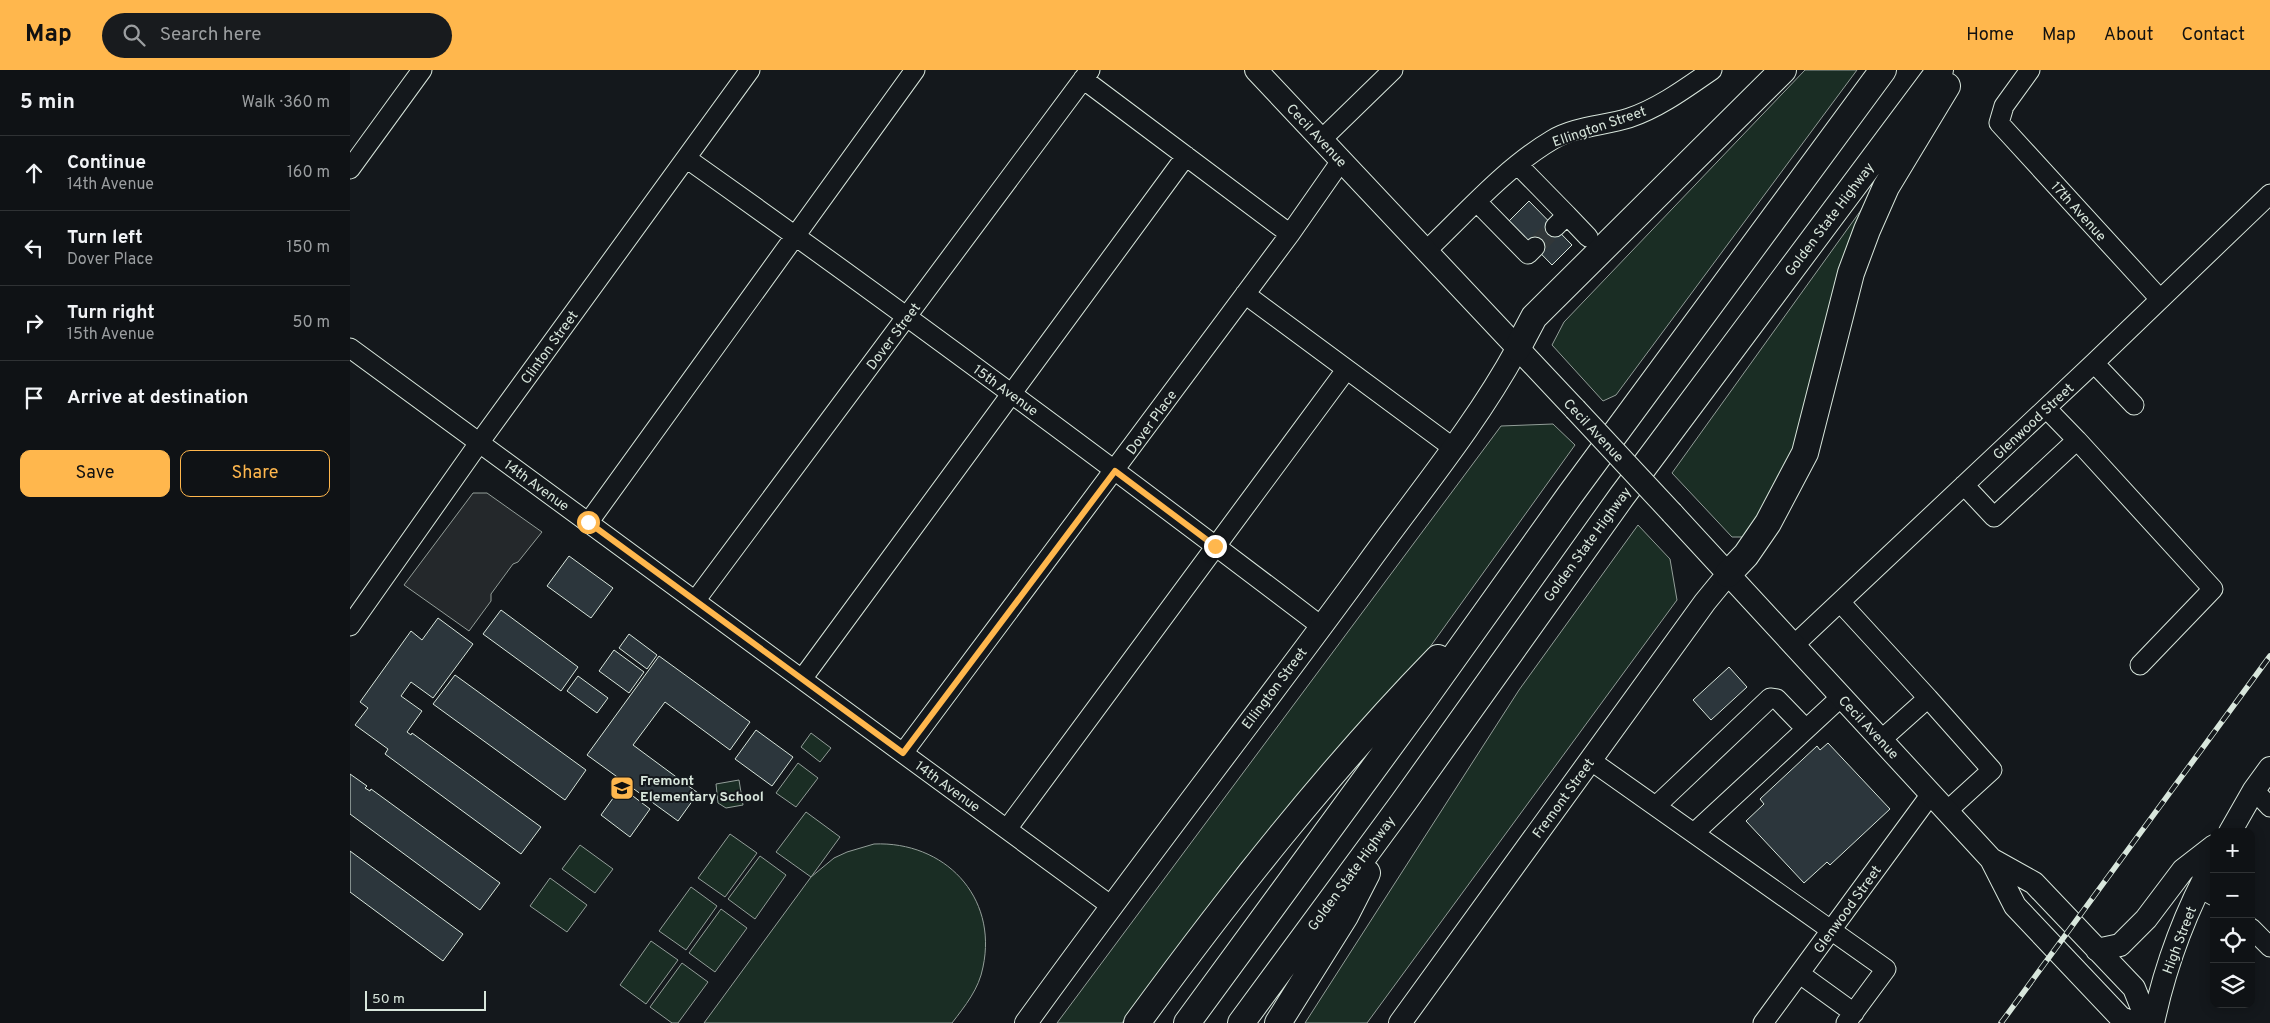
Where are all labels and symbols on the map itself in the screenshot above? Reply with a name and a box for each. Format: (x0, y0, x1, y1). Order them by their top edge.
street label: Cecil Avenue (1282, 101, 1350, 171)
street label: Ellington Street (1550, 103, 1649, 151)
street label: Golden State Highway (1782, 160, 1878, 280)
street label: 17th Avenue (2047, 179, 2109, 245)
street label: Dover Street (864, 300, 925, 374)
street label: Clinton Street (518, 308, 583, 388)
street label: 15th Avenue (969, 362, 1041, 421)
street label: Glenwood Street (1990, 380, 2078, 464)
street label: Dover Place (1123, 387, 1181, 458)
street label: Cecil Avenue (1559, 396, 1627, 466)
street label: 14th Avenue (500, 457, 572, 515)
street label: Golden State Highway (1541, 484, 1636, 606)
route start (577, 511, 600, 534)
route end (1204, 535, 1227, 558)
street label: Ellington Street (1239, 645, 1311, 733)
street label: Cecil Avenue (1834, 693, 1902, 763)
street label: Fremont Street (1530, 756, 1599, 842)
street label: 14th Avenue (911, 758, 983, 816)
place label: Fremont Elementary School (640, 773, 764, 806)
school or university icon: Fremont Elementary School (609, 775, 635, 801)
street label: Golden State Highway (1305, 813, 1400, 935)
street label: Glenwood Street (1811, 863, 1886, 957)
street label: High Street (2160, 904, 2201, 977)
scale bar (365, 988, 486, 1011)

